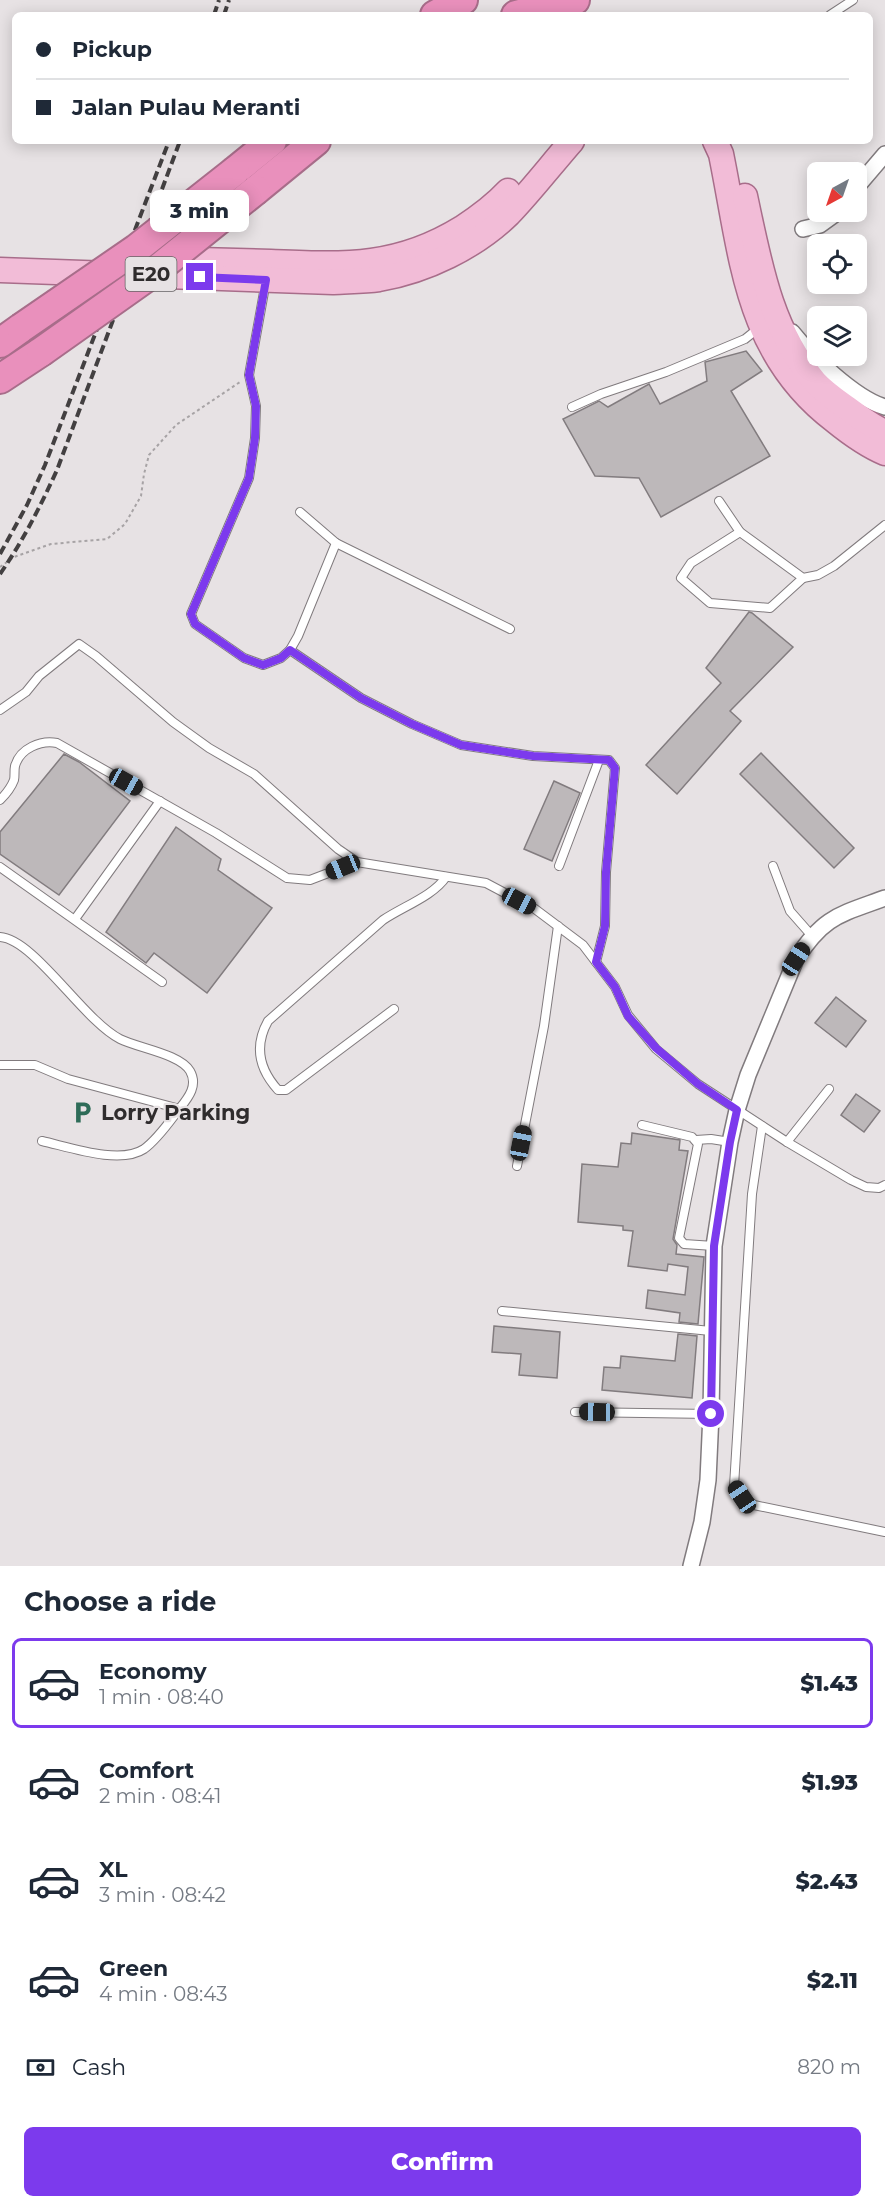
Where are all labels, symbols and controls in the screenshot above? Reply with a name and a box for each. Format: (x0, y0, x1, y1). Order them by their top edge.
text: Pickup (72, 36, 152, 63)
text: Jalan Pulau Meranti (72, 94, 300, 121)
north arrow (807, 162, 867, 222)
map controls (807, 162, 867, 366)
callout: 3 min (150, 190, 250, 232)
text: 3 min (170, 199, 229, 223)
button: locate (807, 234, 867, 294)
road number: E20 (126, 257, 176, 291)
route end (186, 263, 213, 290)
button: layers (807, 306, 867, 366)
car (106, 765, 146, 799)
car (323, 852, 363, 882)
car (499, 885, 539, 917)
car (779, 939, 813, 979)
parking icon: Lorry Parking (70, 1099, 96, 1125)
place label: Lorry Parking (101, 1100, 250, 1125)
car (509, 1124, 533, 1162)
route start (697, 1400, 724, 1427)
car (579, 1403, 615, 1421)
car (724, 1477, 760, 1517)
text: Choose a ride (24, 1585, 216, 1618)
icon: car (27, 1656, 81, 1710)
text: Economy (99, 1658, 207, 1685)
text: $1.43 (800, 1670, 858, 1697)
text: 1 min · 08:40 (99, 1685, 224, 1709)
icon: car (27, 1755, 81, 1809)
text: Comfort (99, 1757, 194, 1784)
text: $1.93 (802, 1769, 858, 1796)
text: 2 min · 08:41 (99, 1784, 221, 1808)
icon: car (27, 1854, 81, 1908)
text: XL (99, 1856, 128, 1883)
text: $2.43 (795, 1868, 858, 1895)
text: 3 min · 08:42 (99, 1883, 226, 1907)
icon: car (27, 1953, 81, 2007)
text: Green (99, 1955, 168, 1982)
text: $2.11 (807, 1967, 858, 1994)
text: 4 min · 08:43 (99, 1982, 228, 2006)
icon: cash (24, 2051, 57, 2084)
text: Cash (72, 2054, 126, 2081)
text: 820 m (797, 2055, 861, 2079)
button: Confirm (24, 2127, 861, 2196)

